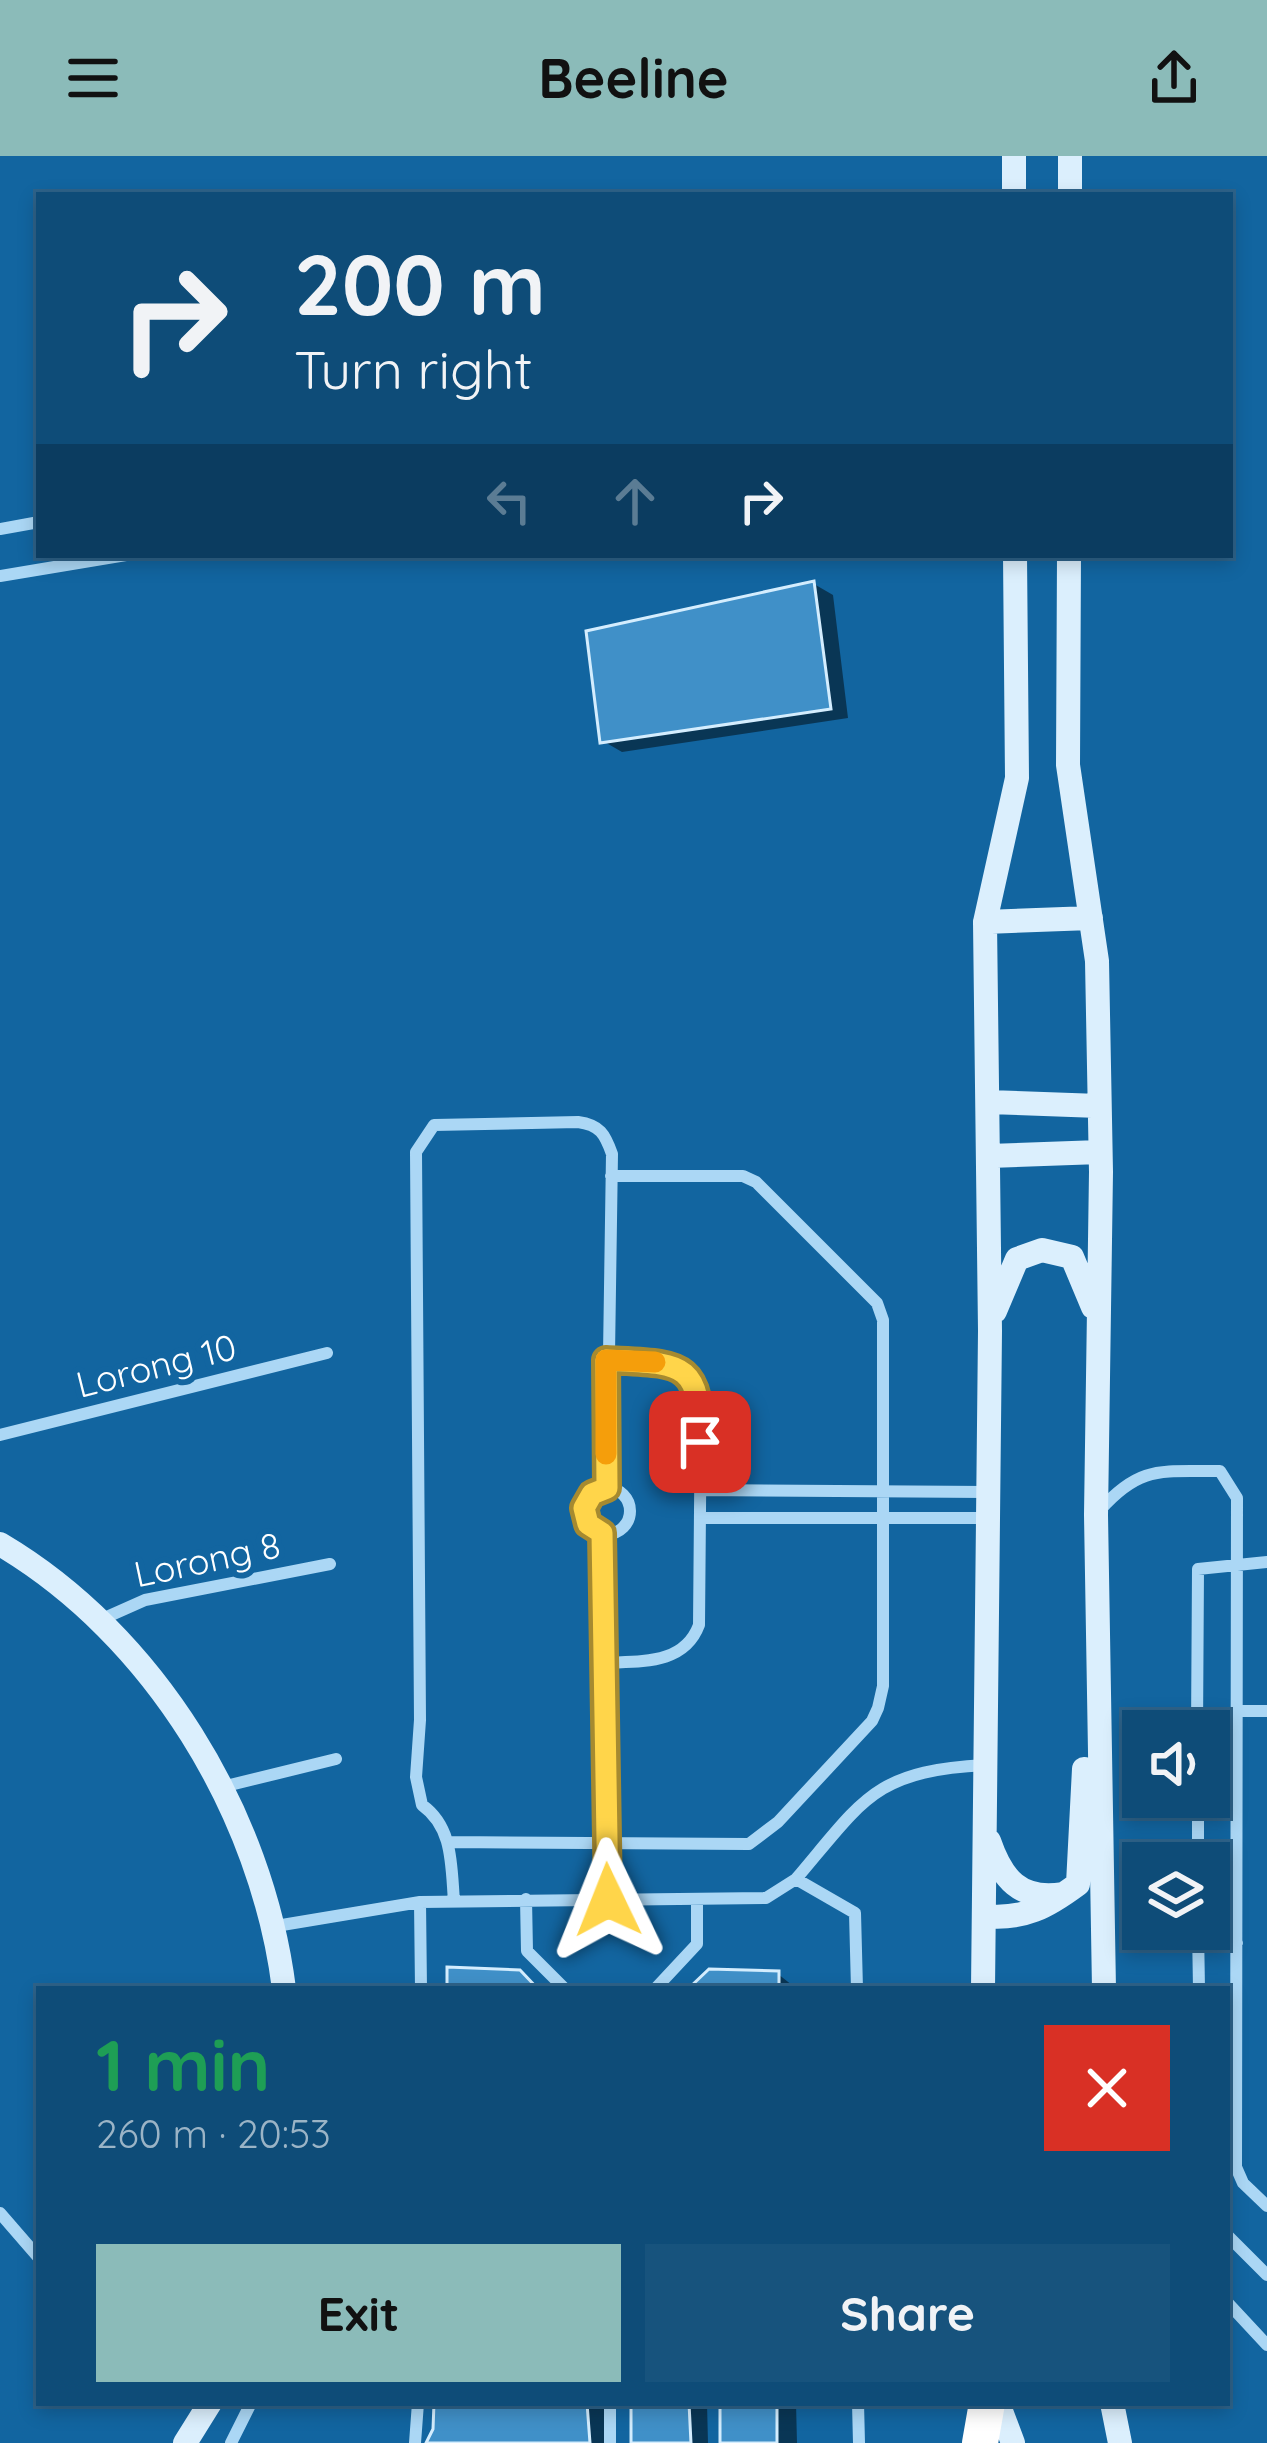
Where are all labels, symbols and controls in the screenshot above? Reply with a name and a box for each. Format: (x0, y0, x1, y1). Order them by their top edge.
text: Beeline (538, 44, 729, 112)
icon: menu (60, 45, 126, 111)
icon: share (1141, 45, 1207, 111)
text: 200 m (294, 231, 546, 336)
icon: right (96, 240, 252, 396)
text: Turn right (294, 335, 533, 403)
icon: left (476, 468, 542, 534)
icon: ahead (602, 468, 668, 534)
icon: right (728, 468, 794, 534)
street label: Lorong 10 (71, 1323, 241, 1407)
pin (649, 1391, 751, 1493)
icon: arrive (667, 1409, 733, 1475)
street label: Lorong 8 (130, 1522, 284, 1596)
map controls (1122, 1710, 1230, 1950)
button: sound (1122, 1710, 1230, 1818)
position arrow (545, 1837, 671, 1963)
button: layers (1122, 1842, 1230, 1950)
text: 1 min (96, 2019, 270, 2109)
button: close (1044, 2025, 1170, 2151)
text: 260 m · 20:53 (96, 2109, 331, 2158)
button: Exit (96, 2244, 621, 2382)
button: Share (645, 2244, 1170, 2382)

